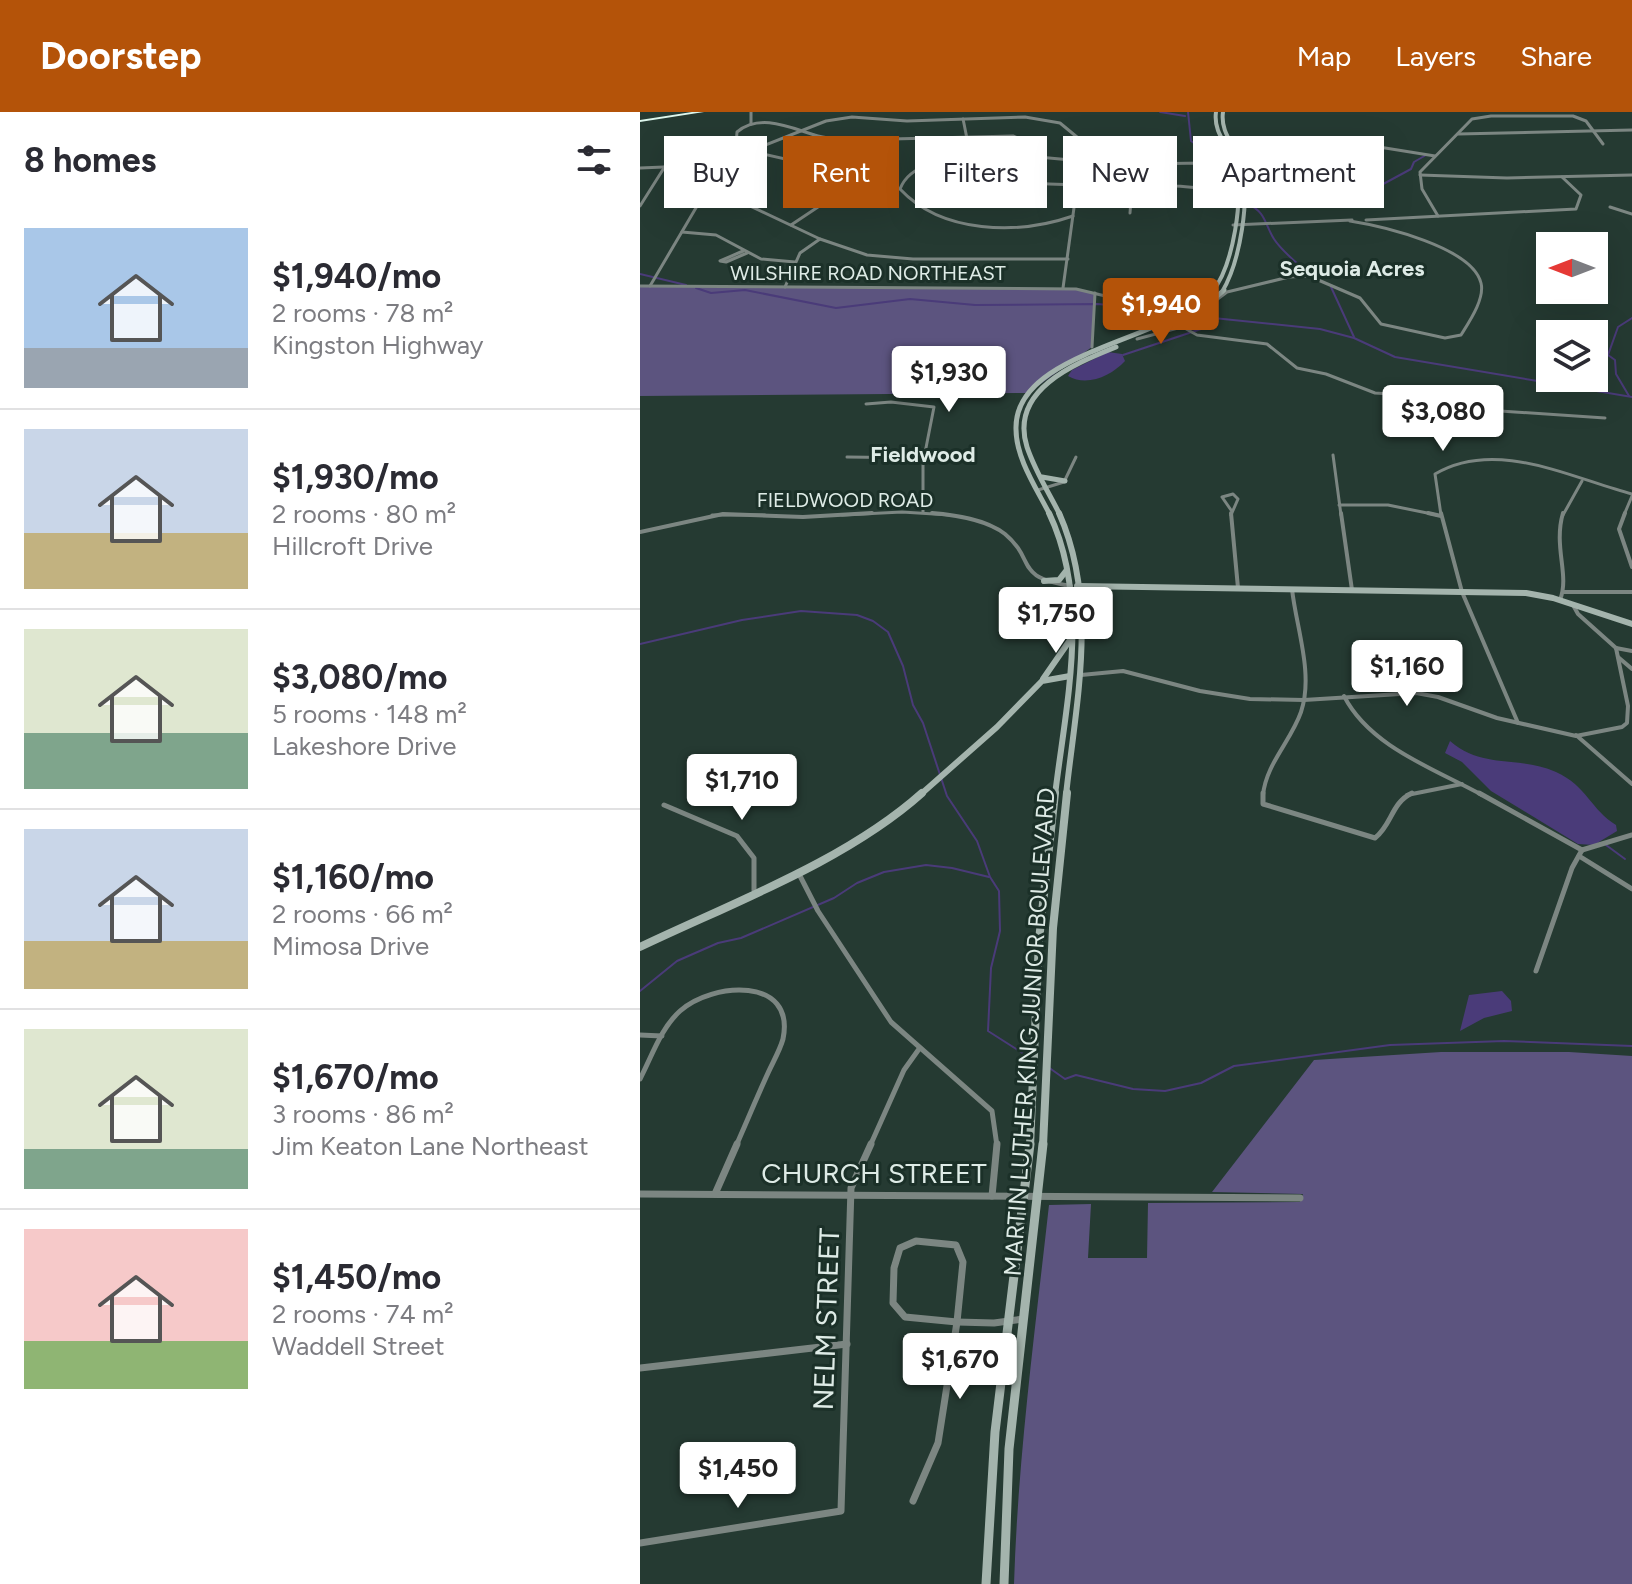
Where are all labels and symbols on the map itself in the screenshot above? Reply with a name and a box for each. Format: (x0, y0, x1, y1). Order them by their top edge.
north arrow (1536, 232, 1608, 304)
district label: Sequoia Acres (1280, 255, 1424, 282)
street label: WILSHIRE ROAD NORTHEAST (730, 261, 1006, 285)
pin: $1,940 (1096, 278, 1226, 346)
pin: $1,930 (884, 346, 1014, 414)
pin: $3,080 (1378, 385, 1508, 453)
district label: Fieldwood (870, 441, 976, 468)
street label: FIELDWOOD ROAD (757, 488, 933, 512)
pin: $1,750 (991, 587, 1121, 655)
pin: $1,160 (1342, 640, 1472, 708)
pin: $1,710 (677, 754, 807, 822)
street label: MARTIN LUTHER KING JUNIOR BOULEVARD (997, 787, 1061, 1277)
street label: CHURCH STREET (761, 1156, 987, 1190)
street label: NELM STREET (806, 1227, 846, 1411)
pin: $1,670 (895, 1333, 1025, 1401)
pin: $1,450 (673, 1442, 803, 1510)

